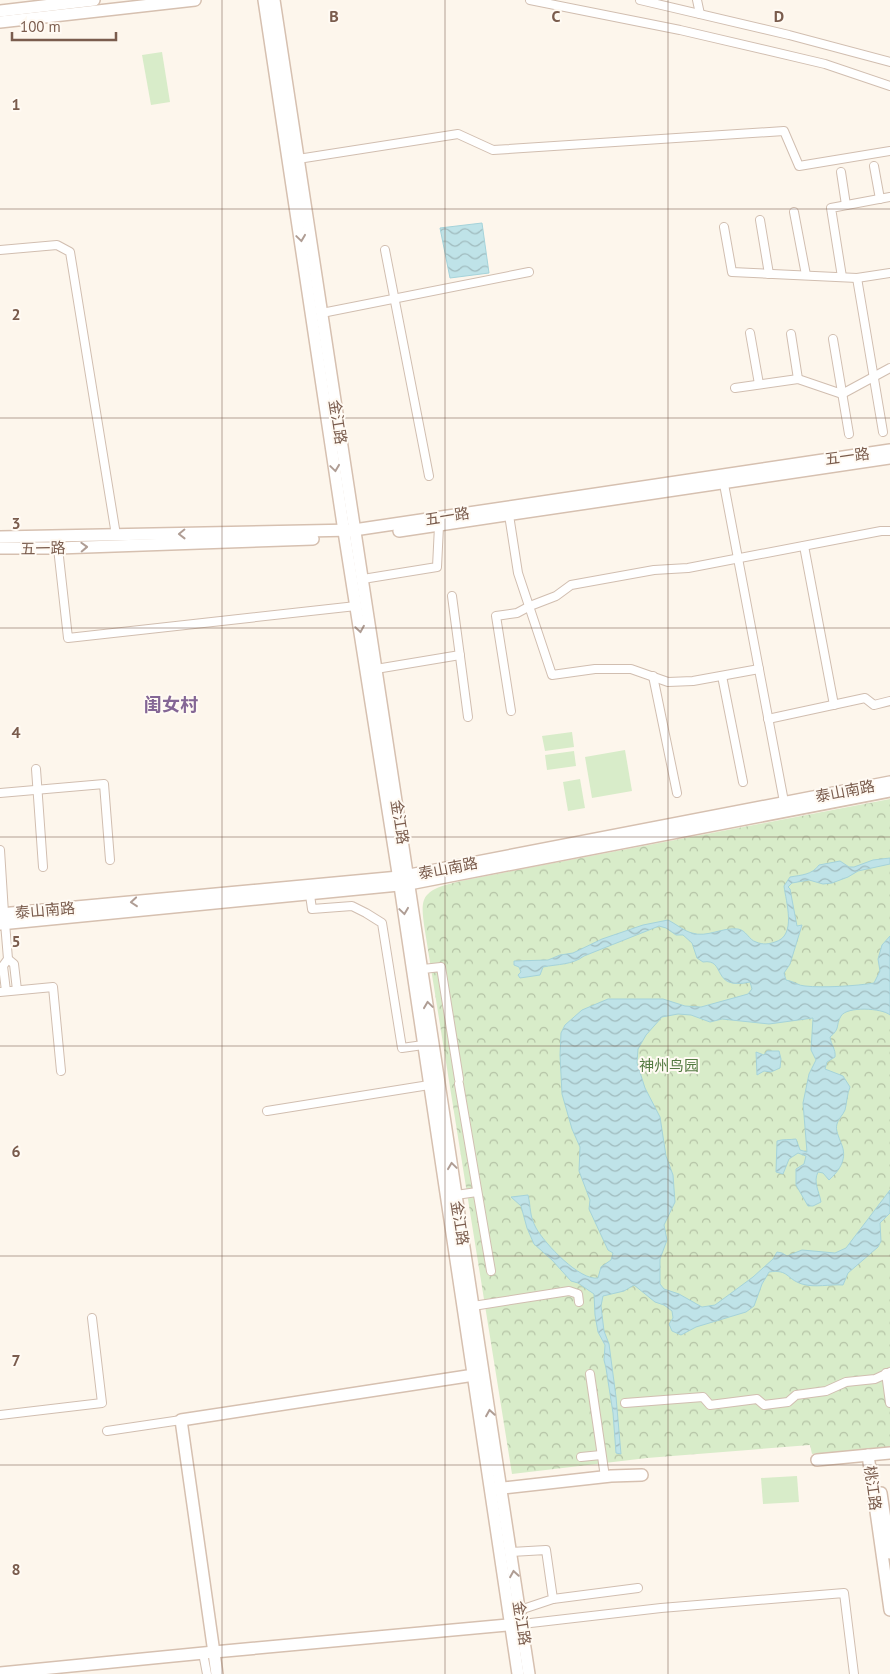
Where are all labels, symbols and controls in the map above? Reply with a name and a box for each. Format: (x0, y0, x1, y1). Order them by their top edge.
text: B (329, 6, 339, 26)
text: C (552, 6, 561, 26)
text: D (774, 6, 784, 26)
scale bar (12, 10, 116, 42)
text: 100 m (20, 17, 61, 36)
text: 1 (11, 94, 21, 114)
one-way arrow (295, 235, 306, 243)
text: 2 (11, 304, 21, 324)
street label: 金江路 (325, 398, 351, 446)
street label: 五一路 (823, 443, 871, 469)
one-way arrow (329, 465, 340, 473)
street label: 五一路 (423, 503, 471, 529)
text: 3 (11, 513, 21, 533)
one-way arrow (178, 529, 186, 539)
street label: 五一路 (20, 538, 66, 558)
one-way arrow (80, 542, 88, 552)
one-way arrow (354, 625, 364, 633)
district label: 闺女村 (144, 693, 198, 716)
text: 4 (11, 722, 21, 742)
street label: 泰山南路 (814, 776, 876, 806)
street label: 金江路 (387, 798, 413, 846)
street label: 泰山南路 (417, 853, 479, 883)
one-way arrow (130, 896, 138, 907)
street label: 泰山南路 (14, 898, 76, 922)
one-way arrow (398, 907, 409, 915)
text: 5 (11, 931, 21, 951)
one-way arrow (423, 1001, 434, 1009)
park label: 神州鸟园 (639, 1056, 699, 1075)
text: 6 (11, 1141, 21, 1161)
one-way arrow (447, 1162, 457, 1170)
street label: 金江路 (447, 1199, 473, 1247)
text: 7 (11, 1350, 21, 1370)
one-way arrow (485, 1409, 495, 1418)
street label: 桃江路 (860, 1464, 886, 1512)
text: 8 (11, 1559, 21, 1579)
one-way arrow (509, 1570, 520, 1578)
street label: 金江路 (509, 1599, 535, 1647)

